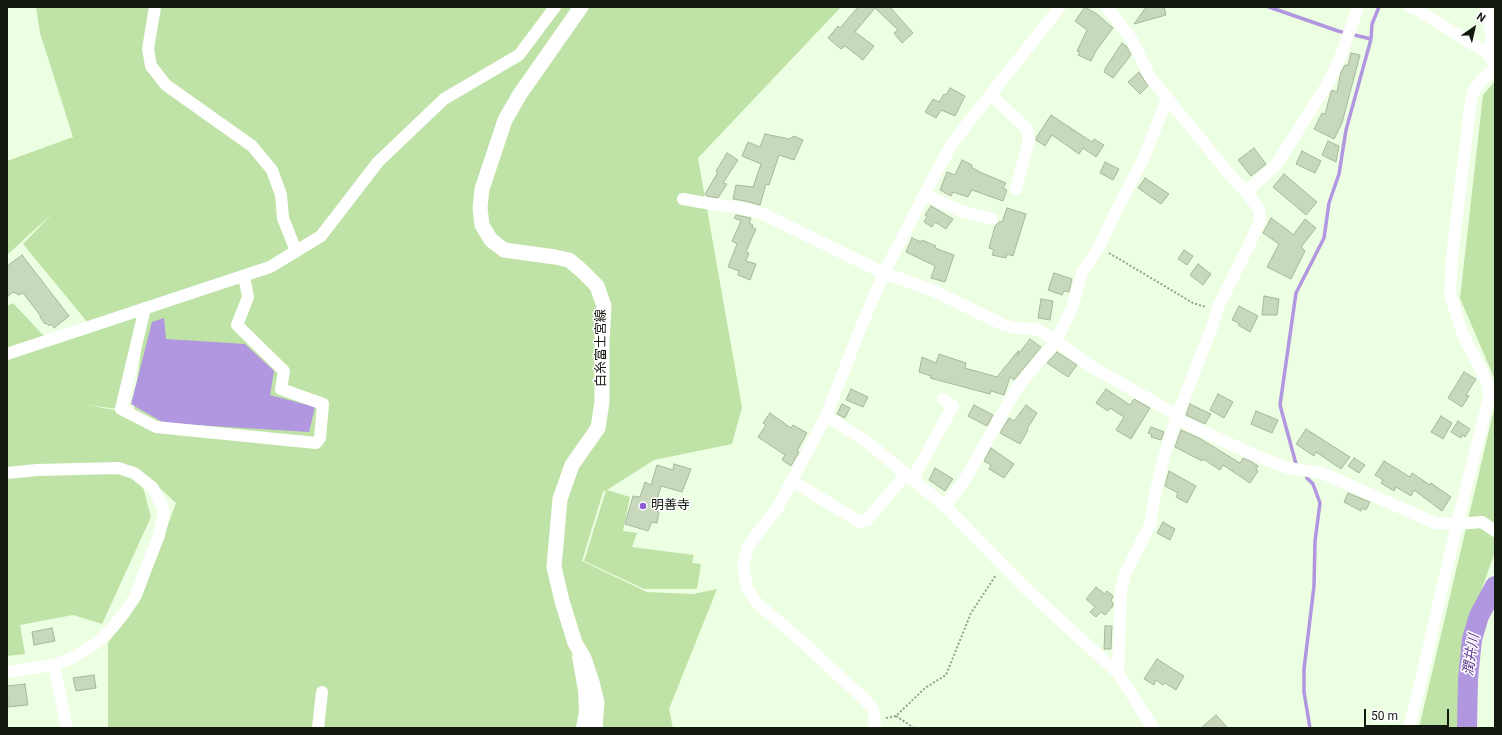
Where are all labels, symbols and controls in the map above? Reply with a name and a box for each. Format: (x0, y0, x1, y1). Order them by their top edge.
north arrow (1454, 8, 1494, 48)
text: N (1474, 10, 1488, 25)
street label: 白糸富士宮線 (594, 309, 610, 387)
place label: 明善寺 (651, 498, 690, 514)
marker: 明善寺 (638, 501, 648, 511)
water label: 潤井川 (1460, 633, 1484, 677)
scale bar (1366, 701, 1451, 727)
text: 50 m (1371, 709, 1398, 723)

